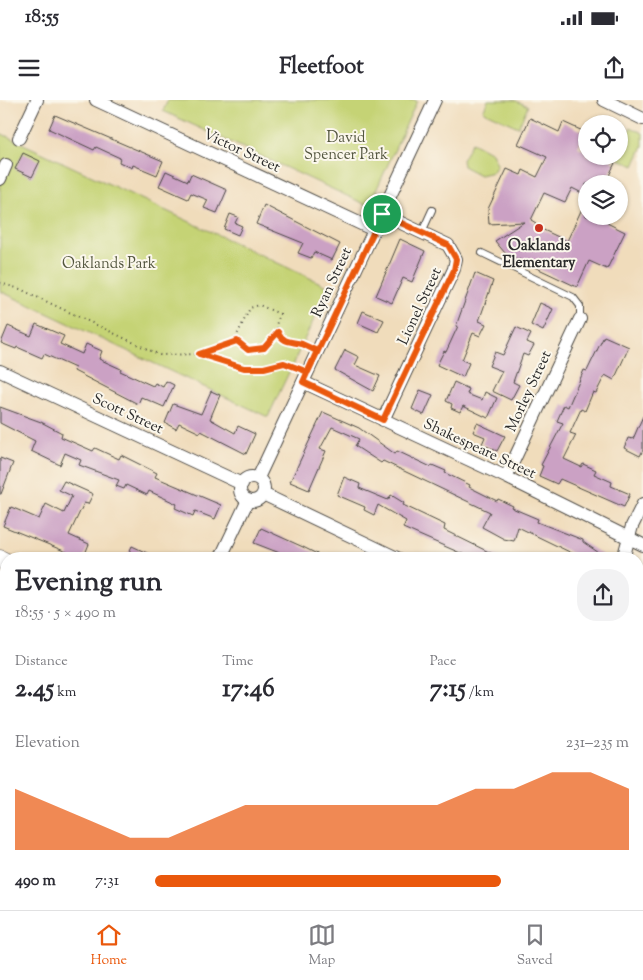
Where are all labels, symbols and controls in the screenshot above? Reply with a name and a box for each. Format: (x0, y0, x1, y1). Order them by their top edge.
text: 18:55 (25, 4, 59, 31)
text: Fleetfoot (279, 52, 364, 84)
icon: menu (15, 54, 43, 82)
icon: share (600, 54, 628, 82)
map controls (578, 115, 628, 225)
button: locate (578, 115, 628, 165)
street label: Victor Street (199, 124, 283, 178)
park label: David Spencer Park (304, 128, 388, 166)
button: layers (578, 175, 628, 225)
pin (361, 193, 403, 235)
icon: arrive (368, 200, 396, 228)
marker: Oaklands Elementary (533, 222, 545, 234)
place label: Oaklands Elementary (503, 236, 576, 274)
street label: Ryan Street (307, 244, 358, 321)
park label: Oaklands Park (62, 254, 156, 275)
street label: Lionel Street (393, 264, 447, 349)
street label: Morley Street (501, 348, 557, 436)
street label: Scott Street (88, 389, 166, 440)
street label: Shakespeare Street (420, 414, 539, 485)
text: Evening run (15, 563, 162, 603)
button: share (577, 569, 629, 621)
text: 18:55 · 5 × 490 m (15, 602, 116, 625)
text: Distance (15, 652, 68, 672)
text: Time (222, 652, 253, 672)
text: Pace (430, 652, 456, 672)
text: 2.45 (15, 672, 54, 708)
text: 17:46 (222, 672, 275, 708)
text: 7:15 (430, 672, 466, 708)
text: km (54, 683, 76, 703)
text: /km (466, 683, 494, 703)
text: Elevation (15, 732, 80, 755)
text: 231–235 m (566, 732, 629, 755)
text: 490 m (15, 870, 56, 893)
text: 7:31 (95, 870, 119, 893)
tab: Home (90, 921, 127, 971)
tab: Map (308, 921, 336, 971)
tab: Saved (517, 921, 553, 971)

